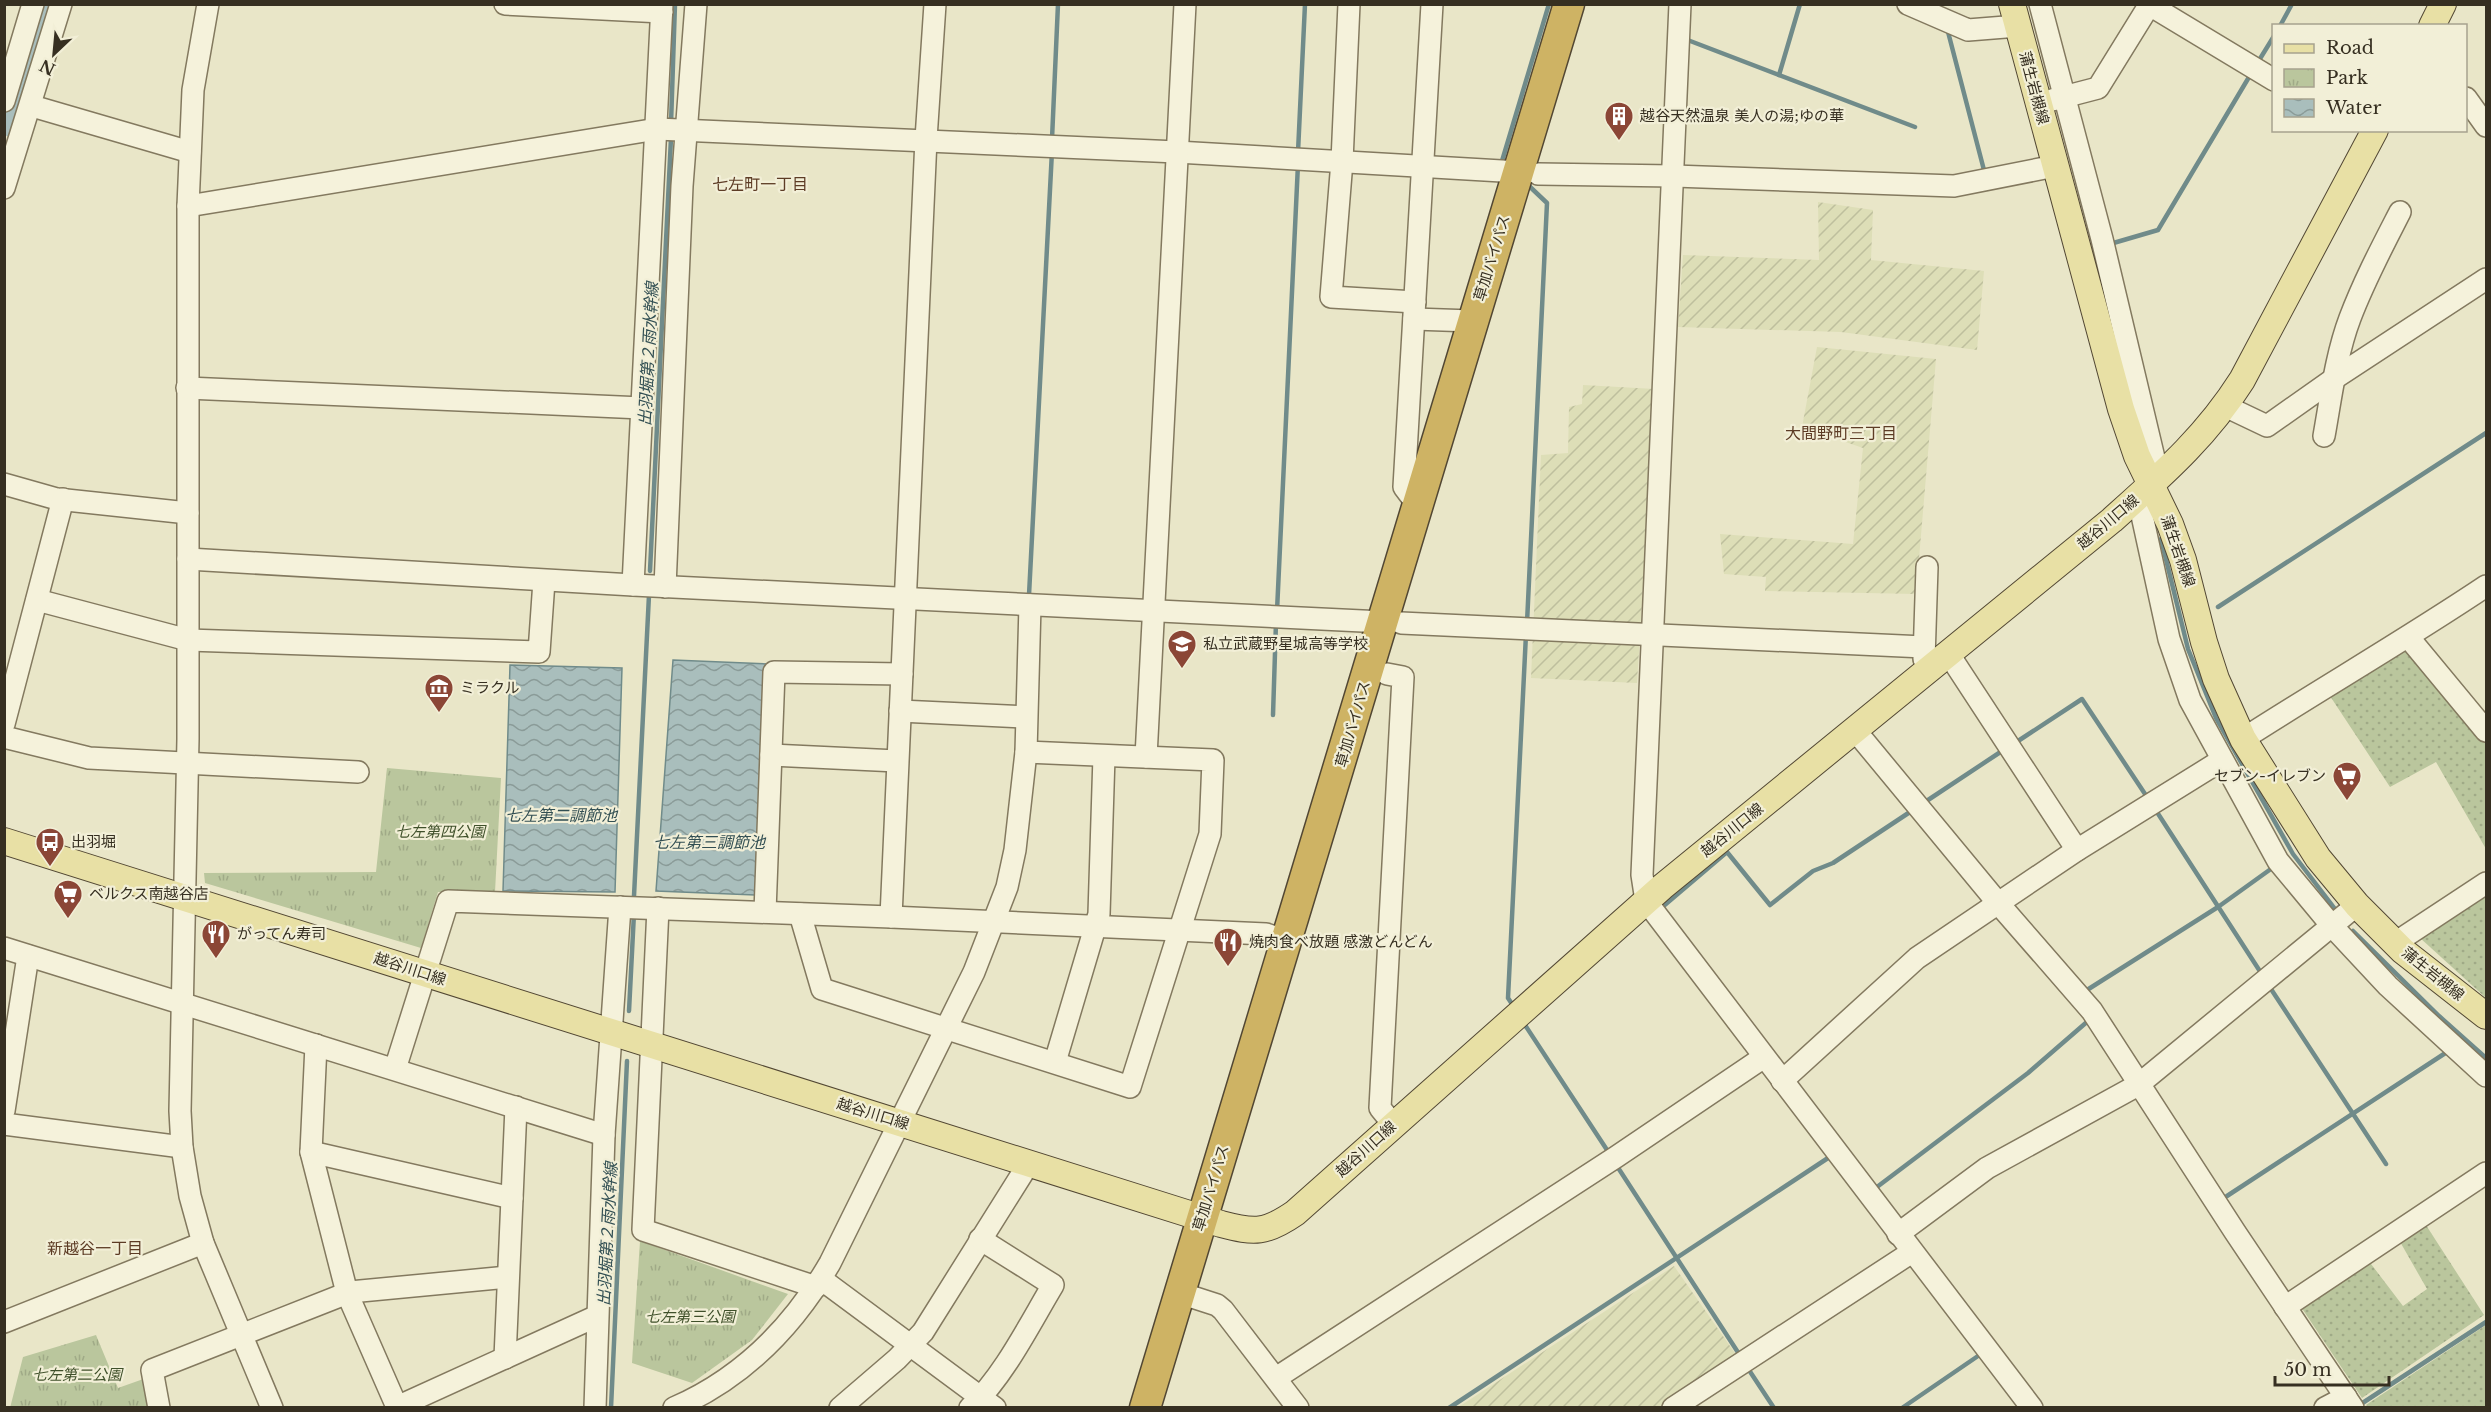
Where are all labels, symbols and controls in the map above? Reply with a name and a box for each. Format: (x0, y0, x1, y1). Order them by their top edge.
north arrow (24, 24, 84, 84)
legend (2272, 24, 2467, 132)
text: Road (2326, 37, 2374, 59)
street label: 蒲生岩槻線 (2016, 49, 2053, 127)
text: N (36, 55, 59, 80)
text: Park (2326, 67, 2368, 89)
text: Water (2325, 97, 2382, 119)
building icon: 越谷天然温泉 美人の湯;ゆの華 (1603, 100, 1635, 142)
place label: 越谷天然温泉 美人の湯;ゆの華 (1639, 106, 1844, 125)
district label: 七左町一丁目 (712, 174, 808, 194)
street label: 草加バイパス (1469, 212, 1514, 304)
water label: 出羽堀第２雨水幹線 (634, 280, 662, 426)
district label: 大間野町三丁目 (1785, 423, 1897, 443)
street label: 越谷川口線 (2072, 490, 2143, 554)
street label: 蒲生岩槻線 (2157, 512, 2200, 589)
school or university icon: 私立武蔵野星城高等学校 (1166, 628, 1198, 670)
place label: 私立武蔵野星城高等学校 (1203, 634, 1368, 653)
museum icon: ミラクル (423, 672, 455, 714)
place label: ミラクル (460, 678, 520, 697)
street label: 草加バイパス (1331, 678, 1374, 770)
supermarket icon: セブン-イレブン (2331, 760, 2363, 802)
place label: セブン-イレブン (2214, 766, 2326, 785)
street label: 越谷川口線 (1696, 799, 1767, 861)
water label: 七左第二調節池 (505, 805, 619, 825)
park label: 七左第四公園 (395, 822, 487, 841)
bus stop icon: 出羽堀 (34, 826, 66, 868)
place label: 出羽堀 (71, 832, 116, 851)
water label: 七左第三調節池 (653, 832, 767, 852)
supermarket icon: ベルクス南越谷店 (52, 878, 84, 920)
place label: ベルクス南越谷店 (89, 884, 209, 903)
restaurant icon: がってん寿司 (200, 918, 232, 960)
place label: がってん寿司 (237, 924, 326, 943)
restaurant icon: 焼肉食べ放題 感激どんどん (1212, 926, 1244, 968)
place label: 焼肉食べ放題 感激どんどん (1249, 932, 1433, 951)
street label: 蒲生岩槻線 (2398, 943, 2468, 1005)
street label: 越谷川口線 (371, 948, 449, 989)
street label: 越谷川口線 (834, 1093, 912, 1134)
street label: 越谷川口線 (1331, 1116, 1400, 1181)
street label: 草加バイパス (1188, 1142, 1233, 1234)
water label: 出羽堀第２雨水幹線 (593, 1160, 621, 1306)
district label: 新越谷一丁目 (47, 1238, 143, 1258)
park label: 七左第三公園 (645, 1307, 737, 1326)
scale bar (2275, 1349, 2389, 1387)
text: 50 m (2284, 1359, 2332, 1381)
park label: 七左第二公園 (32, 1365, 124, 1384)

